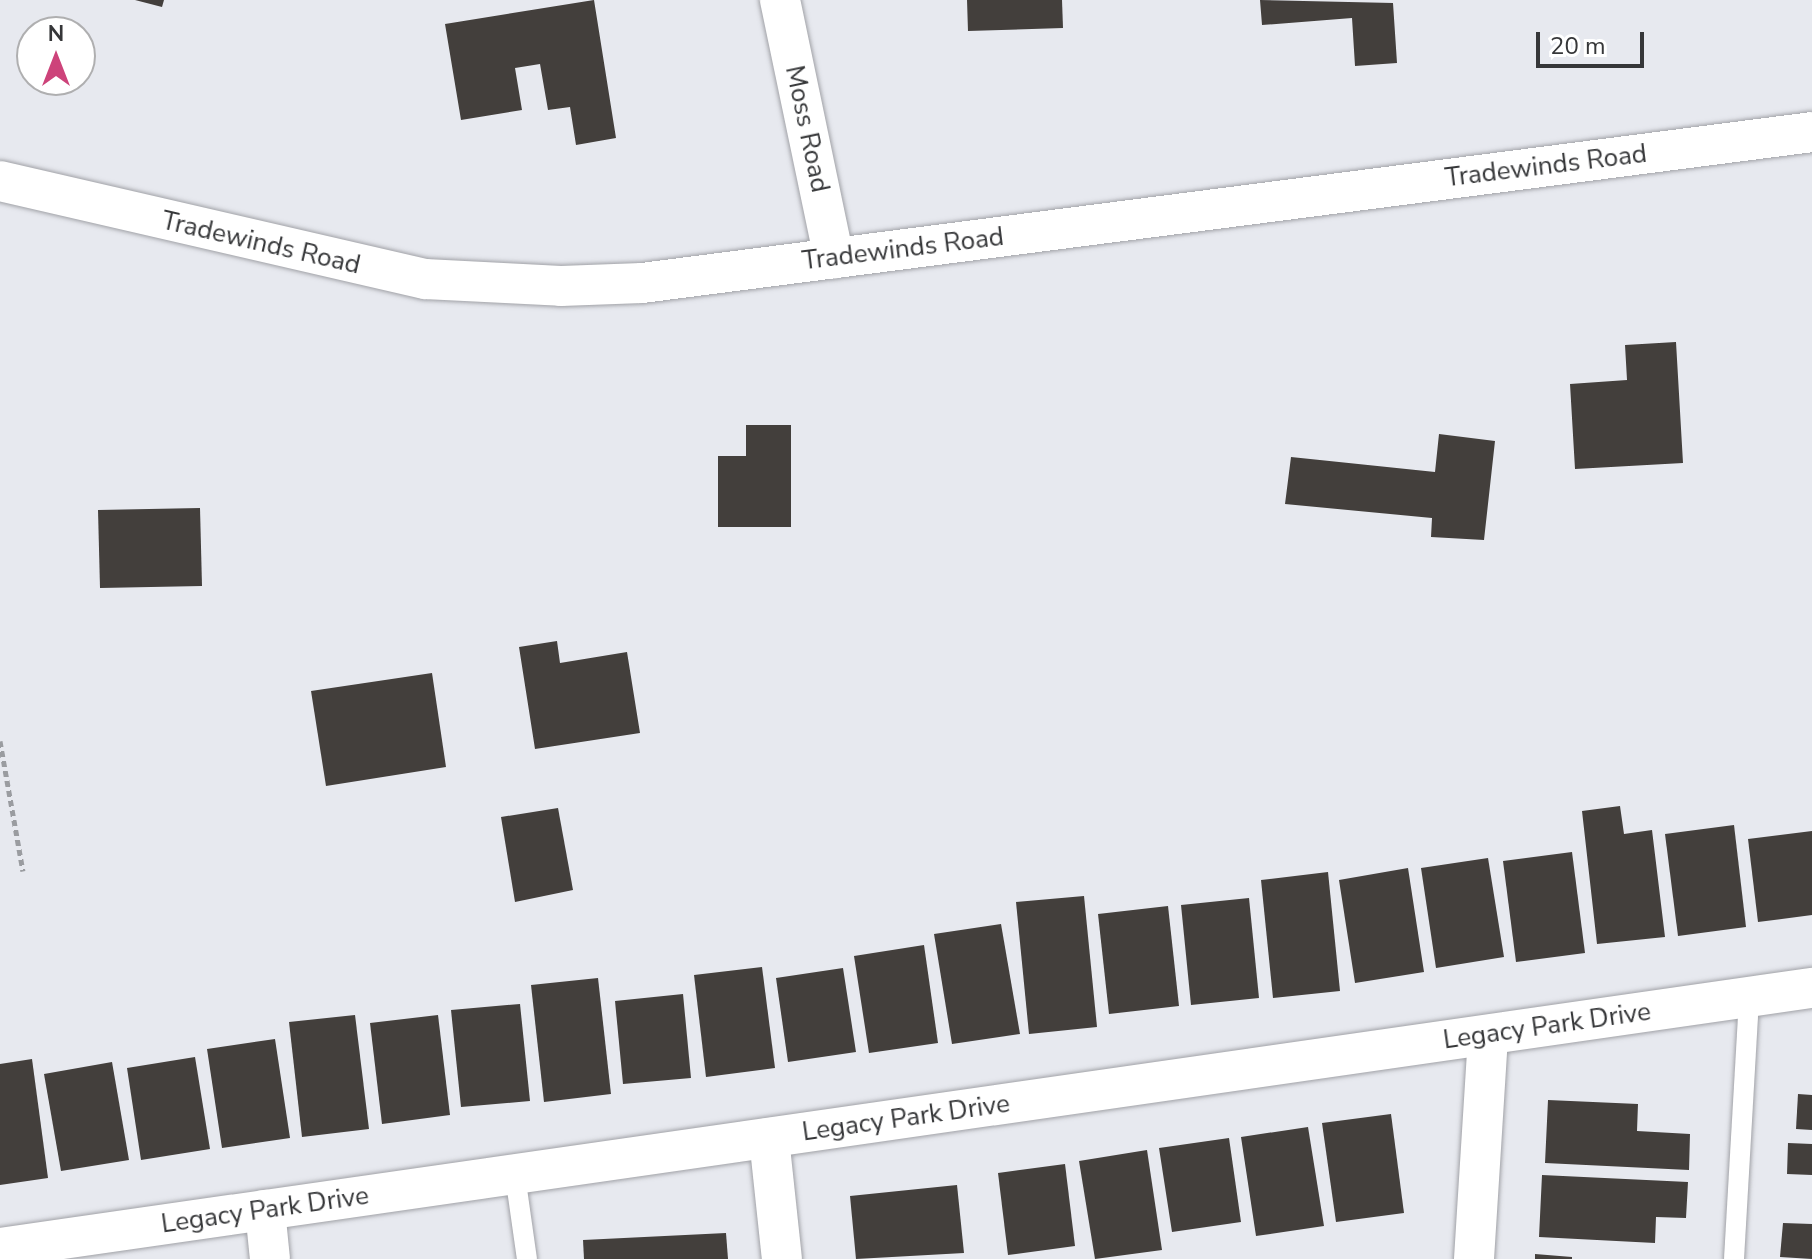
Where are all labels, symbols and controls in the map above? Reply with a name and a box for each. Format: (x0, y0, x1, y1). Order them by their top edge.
north arrow (16, 16, 96, 96)
scale bar (1540, 16, 1648, 66)
text: N (48, 19, 64, 49)
text: 20 m (1550, 30, 1606, 62)
street label: Moss Road (778, 63, 836, 195)
street label: Tradewinds Road (1443, 138, 1649, 194)
street label: Tradewinds Road (159, 205, 363, 281)
street label: Tradewinds Road (800, 221, 1006, 277)
street label: Legacy Park Drive (1441, 996, 1653, 1056)
street label: Legacy Park Drive (800, 1088, 1012, 1148)
street label: Legacy Park Drive (159, 1180, 371, 1240)

